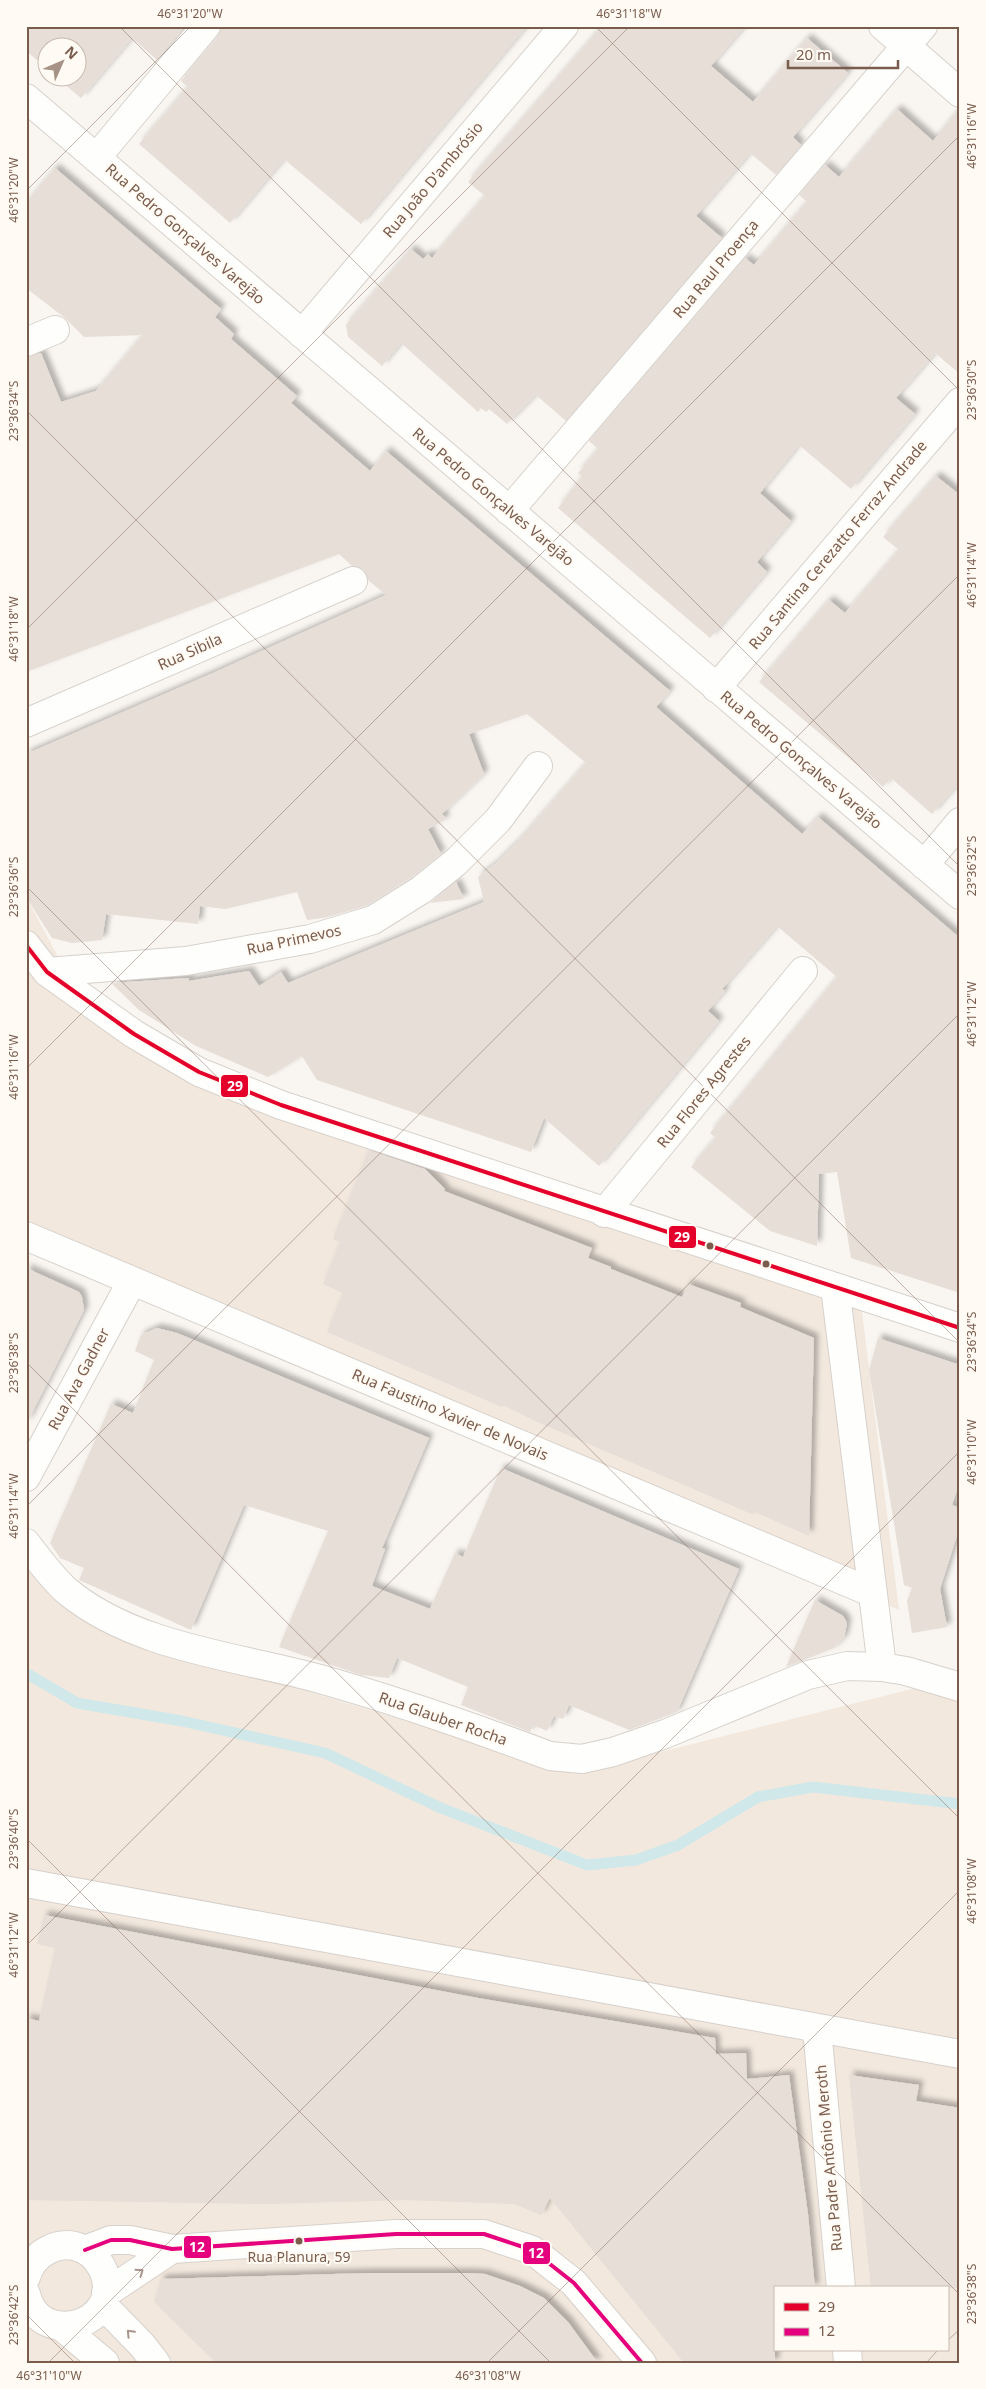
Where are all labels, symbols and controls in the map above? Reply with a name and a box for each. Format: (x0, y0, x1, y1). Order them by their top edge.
text: 46°31'20"W (157, 5, 223, 22)
text: 46°31'18"W (596, 5, 662, 22)
north arrow (38, 38, 88, 88)
scale bar (788, 38, 898, 70)
text: N (61, 42, 82, 63)
text: 20 m (796, 44, 831, 64)
text: 46°31'16"W (963, 103, 980, 169)
street label: Rua João D'ambrósio (378, 117, 487, 242)
text: 46°31'20"W (5, 157, 22, 223)
street label: Rua Pedro Gonçalves Varejão (102, 158, 270, 308)
street label: Rua Raul Proença (668, 215, 762, 322)
text: 23°36'30"S (963, 359, 980, 420)
text: 23°36'34"S (5, 380, 22, 441)
street label: Rua Pedro Gonçalves Varejão (409, 423, 579, 570)
street label: Rua Santina Cerezatto Ferraz Andrade (744, 436, 931, 653)
text: 46°31'14"W (963, 542, 980, 608)
text: 46°31'18"W (5, 596, 22, 662)
street label: Rua Sibila (154, 628, 225, 674)
street label: Rua Pedro Gonçalves Varejão (717, 686, 887, 833)
text: 23°36'32"S (963, 835, 980, 896)
text: 23°36'36"S (5, 856, 22, 917)
street label: Rua Primevos (245, 919, 343, 959)
text: 46°31'12"W (963, 981, 980, 1047)
street label: Rua Flores Agrestes (652, 1031, 755, 1151)
text: 46°31'16"W (5, 1034, 22, 1100)
line badge: 29 (220, 1074, 249, 1098)
text: 29 (227, 1076, 243, 1095)
line badge: 29 (668, 1225, 697, 1249)
text: 29 (674, 1227, 690, 1246)
unlabelled marker (705, 1241, 715, 1251)
unlabelled marker (761, 1259, 771, 1269)
text: 23°36'34"S (963, 1311, 980, 1372)
street label: Rua Ava Gadner (43, 1324, 113, 1433)
text: 23°36'38"S (5, 1332, 22, 1393)
street label: Rua Faustino Xavier de Novais (349, 1364, 552, 1465)
text: 46°31'10"W (963, 1419, 980, 1485)
text: 46°31'14"W (5, 1473, 22, 1539)
street label: Rua Glauber Rocha (376, 1687, 510, 1749)
text: 23°36'40"S (5, 1808, 22, 1869)
text: 46°31'08"W (963, 1858, 980, 1924)
text: 46°31'12"W (5, 1912, 22, 1978)
street label: Rua Padre Antônio Meroth (810, 2064, 846, 2252)
line badge: 12 (183, 2235, 212, 2259)
marker: Rua Planura, 59 (294, 2236, 304, 2246)
text: 12 (189, 2237, 205, 2256)
line badge: 12 (522, 2241, 551, 2265)
text: 12 (528, 2243, 544, 2262)
place label: Rua Planura, 59 (248, 2247, 350, 2266)
text: 23°36'38"S (963, 2263, 980, 2324)
one-way arrow (134, 2269, 144, 2278)
text: 23°36'42"S (5, 2284, 22, 2345)
legend (774, 2286, 948, 2352)
text: 29 (818, 2296, 835, 2316)
text: 12 (818, 2320, 835, 2340)
one-way arrow (127, 2330, 136, 2339)
text: 46°31'10"W (16, 2367, 82, 2384)
text: 46°31'08"W (455, 2367, 521, 2384)

